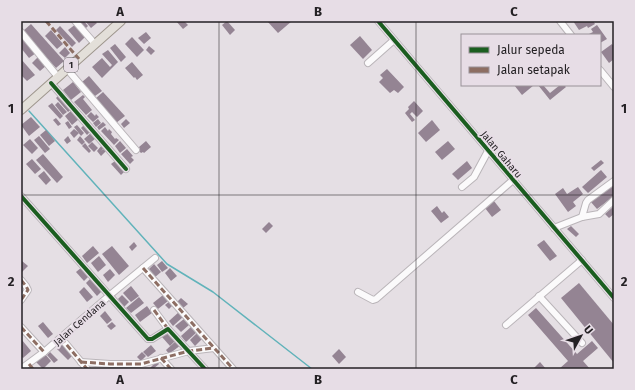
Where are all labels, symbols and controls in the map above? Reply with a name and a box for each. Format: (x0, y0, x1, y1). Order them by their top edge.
text: A (115, 4, 124, 19)
text: B (314, 4, 322, 19)
text: C (510, 4, 518, 19)
legend (461, 34, 601, 86)
text: Jalur sepeda (497, 43, 565, 57)
road number: 1 (64, 58, 78, 72)
text: Jalan setapak (497, 63, 571, 77)
text: 1 (8, 101, 14, 116)
text: 1 (621, 101, 627, 116)
street label: Jalan Gaharu (478, 129, 524, 181)
text: 2 (8, 274, 15, 289)
text: 2 (621, 274, 628, 289)
street label: Jalan Cendana (51, 297, 108, 348)
north arrow (561, 316, 601, 356)
text: U (581, 323, 596, 337)
text: A (115, 372, 124, 387)
text: B (314, 372, 322, 387)
text: C (510, 372, 518, 387)

